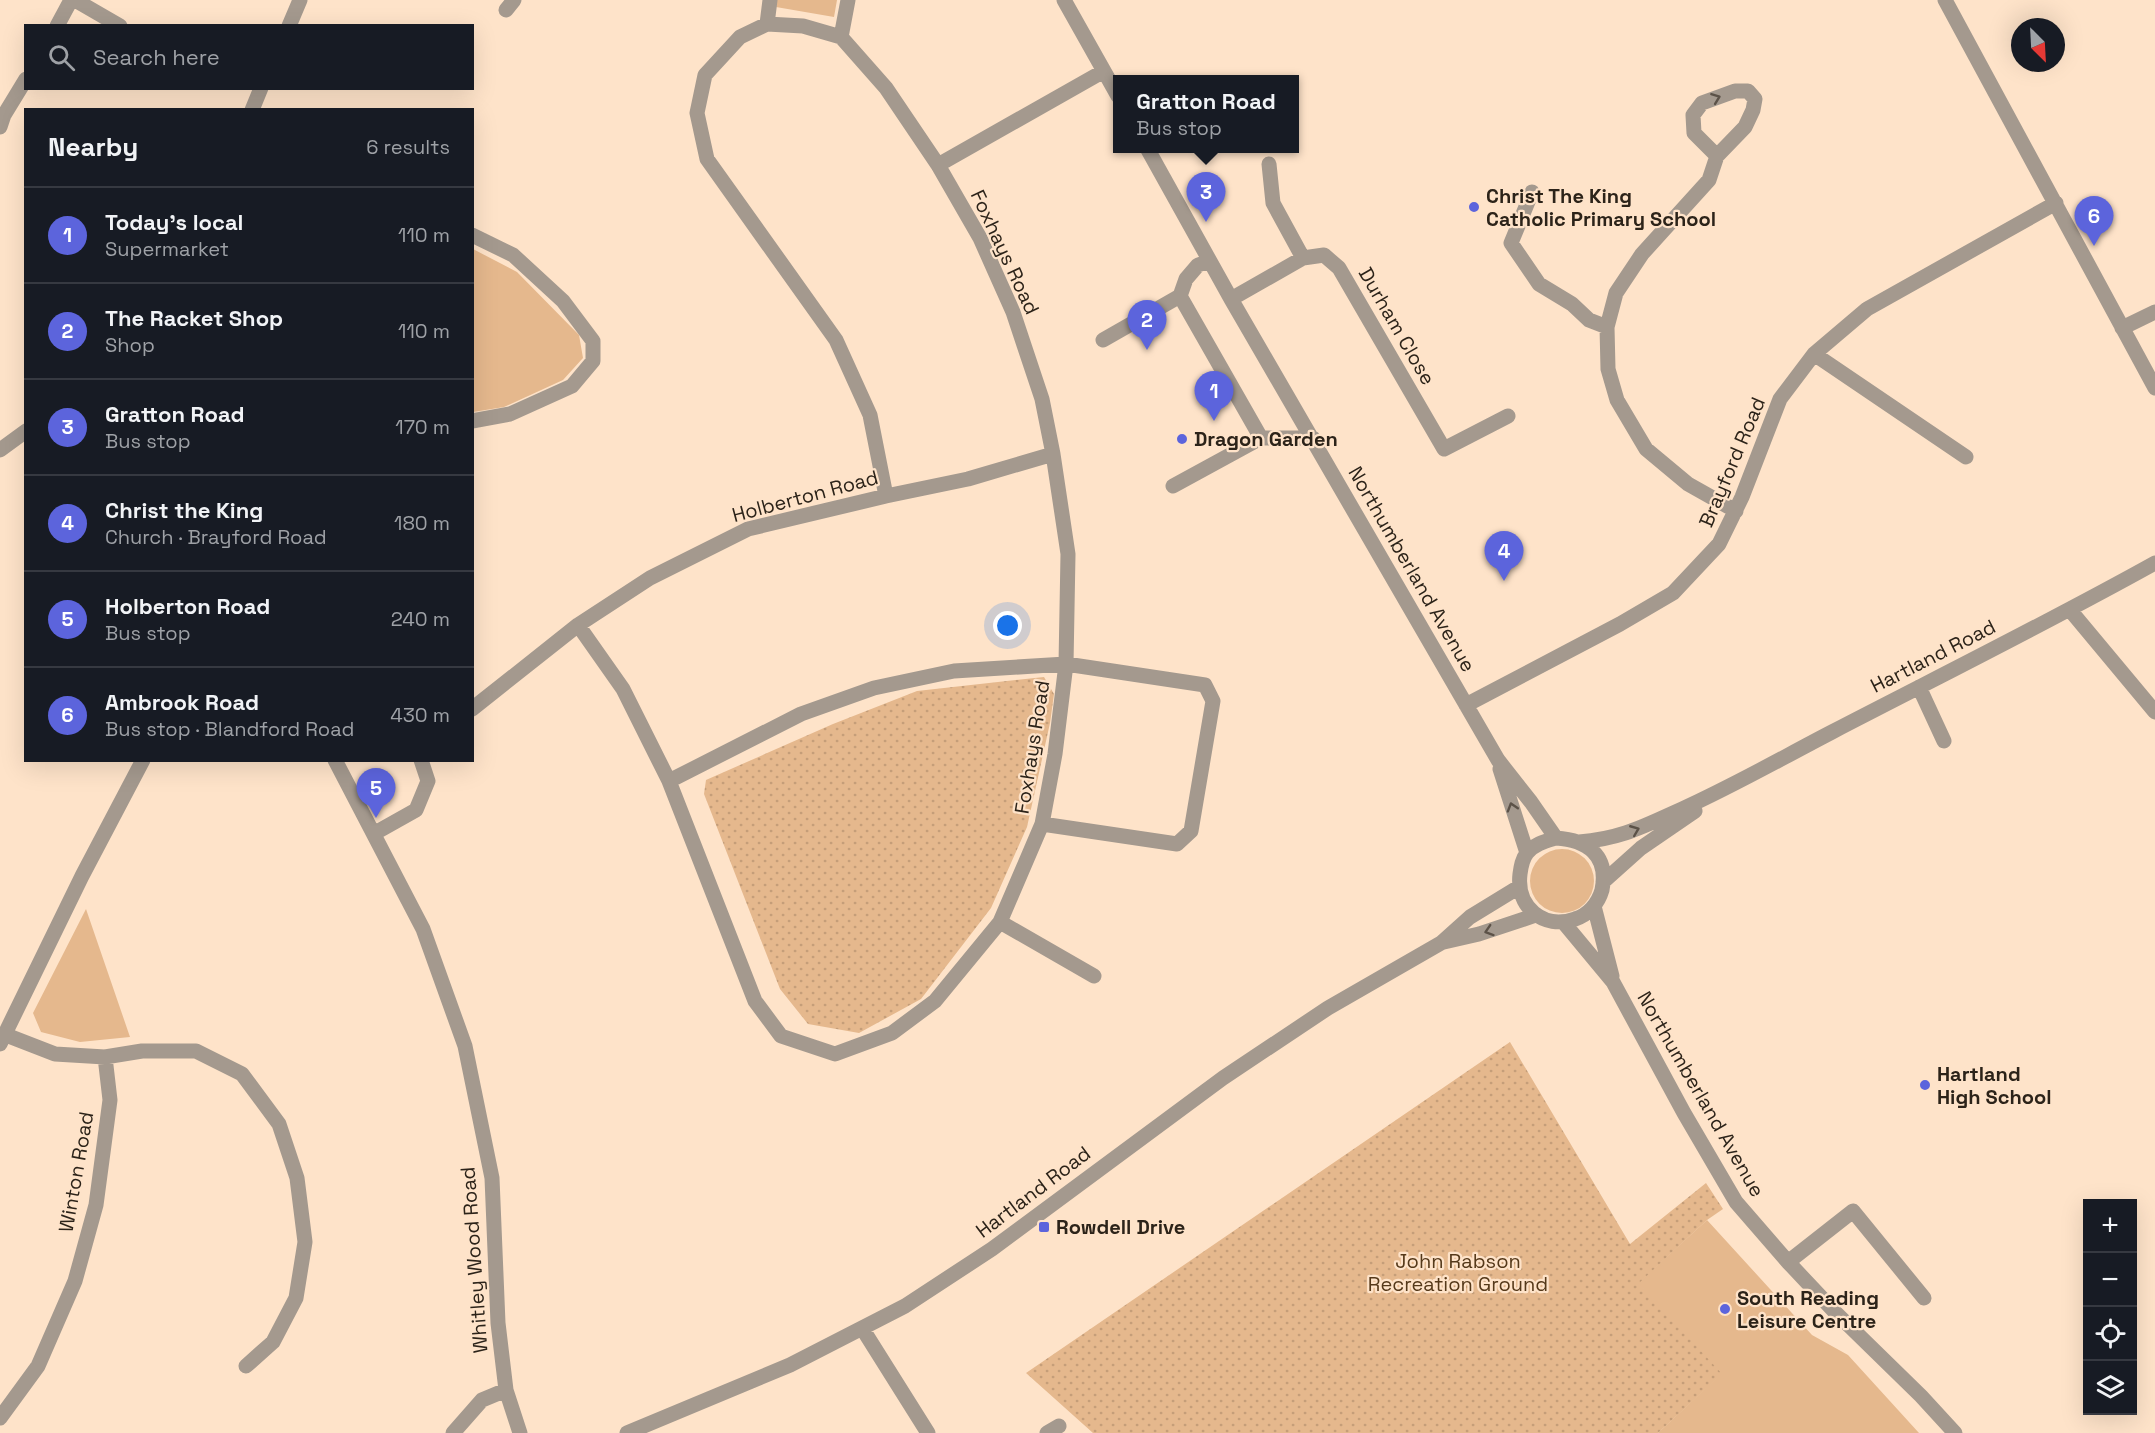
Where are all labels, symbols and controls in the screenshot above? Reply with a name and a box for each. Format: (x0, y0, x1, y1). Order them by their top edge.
north arrow (2011, 18, 2065, 72)
search box (24, 24, 474, 90)
icon: search (45, 41, 78, 74)
text: Search here (93, 43, 220, 71)
popup (1113, 75, 1299, 153)
text: Gratton Road (1136, 87, 1276, 115)
one-way arrow (1710, 93, 1721, 106)
text: Bus stop (1136, 115, 1222, 141)
text: Nearby (48, 130, 138, 164)
text: 6 results (366, 134, 450, 160)
pin: 3 (1186, 172, 1226, 222)
place label: Christ The King Catholic Primary School (1486, 183, 1716, 232)
street label: Foxhays Road (965, 185, 1045, 319)
pin: 6 (2074, 196, 2114, 246)
marker: Christ The King Catholic Primary School (1467, 200, 1481, 214)
text: Today's local (105, 208, 243, 236)
text: 1 (63, 222, 72, 248)
text: 110 m (398, 222, 450, 248)
text: Supermarket (105, 236, 229, 262)
street label: Durham Close (1353, 263, 1441, 389)
pin: 2 (1128, 300, 1166, 350)
text: The Racket Shop (105, 304, 283, 332)
text: 2 (62, 318, 73, 344)
text: 110 m (398, 318, 450, 344)
text: Shop (105, 332, 155, 358)
pin: 1 (1194, 372, 1234, 421)
street label: Brayford Road (1693, 393, 1771, 531)
text: Gratton Road (105, 400, 244, 428)
text: 3 (61, 414, 74, 440)
text: 170 m (395, 414, 450, 440)
place label: Dragon Garden (1194, 426, 1338, 452)
text: Bus stop (105, 428, 191, 454)
marker: Dragon Garden (1175, 432, 1189, 446)
street label: Northumberland Avenue (1342, 462, 1482, 676)
street label: Holberton Road (729, 464, 881, 528)
text: Christ the King (105, 496, 263, 524)
text: 4 (61, 510, 74, 536)
text: 180 m (394, 510, 450, 536)
text: Church · Brayford Road (105, 524, 327, 550)
pin: 4 (1484, 532, 1524, 581)
text: Holberton Road (105, 592, 270, 620)
text: 5 (62, 606, 74, 632)
text: 240 m (391, 606, 450, 632)
your location (993, 611, 1022, 640)
street label: Hartland Road (1866, 613, 2000, 699)
text: Bus stop (105, 620, 191, 646)
street label: Foxhays Road (1009, 678, 1055, 816)
text: Ambrook Road (105, 688, 259, 716)
text: 6 (61, 702, 74, 728)
text: 430 m (390, 702, 450, 728)
text: Bus stop · Blandford Road (105, 716, 354, 742)
pin: 5 (356, 768, 395, 818)
one-way arrow (1507, 802, 1519, 813)
one-way arrow (1629, 825, 1640, 837)
one-way arrow (1484, 923, 1495, 936)
street label: Northumberland Avenue (1631, 987, 1771, 1201)
place label: Hartland High School (1937, 1061, 2052, 1110)
marker: Hartland High School (1918, 1078, 1932, 1092)
street label: Winton Road (53, 1110, 99, 1234)
street label: Hartland Road (970, 1140, 1096, 1244)
street label: Whitley Wood Road (455, 1166, 493, 1354)
map controls (2083, 1199, 2137, 1415)
button: + (2083, 1199, 2137, 1253)
place label: Rowdell Drive (1056, 1214, 1185, 1240)
marker: Rowdell Drive (1037, 1220, 1051, 1234)
park label: John Rabson Recreation Ground (1368, 1248, 1548, 1297)
button: − (2083, 1253, 2137, 1307)
place label: South Reading Leisure Centre (1737, 1285, 1879, 1334)
marker: South Reading Leisure Centre (1718, 1302, 1732, 1316)
button: locate (2083, 1307, 2137, 1361)
button: layers (2083, 1361, 2137, 1415)

